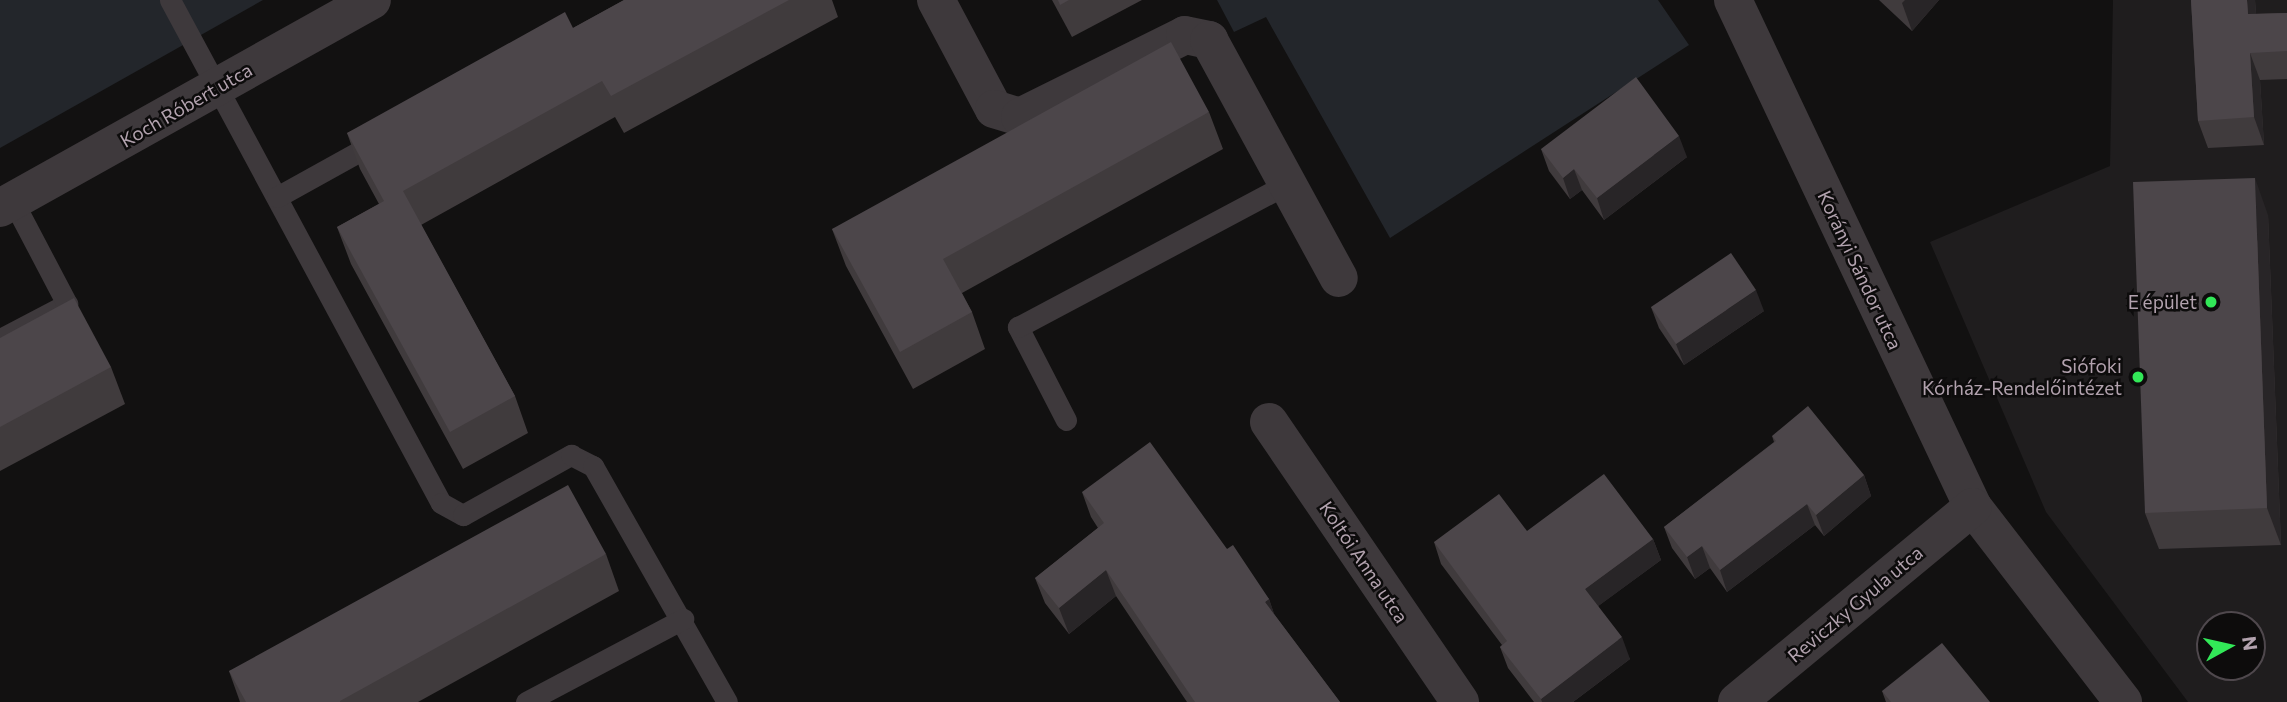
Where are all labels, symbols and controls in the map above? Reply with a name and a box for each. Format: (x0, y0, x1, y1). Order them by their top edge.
street label: Koch Róbert utca (116, 58, 256, 152)
street label: Korányi Sándor utca (1813, 187, 1907, 353)
place label: E épület (2128, 291, 2197, 313)
marker: E épület (2203, 294, 2219, 310)
place label: Siófoki Kórház-Rendelőintézet (1922, 355, 2122, 399)
marker: Siófoki Kórház-Rendelőintézet (2128, 367, 2148, 387)
street label: Koltói Anna utca (1315, 497, 1413, 627)
street label: Reviczky Gyula utca (1783, 541, 1927, 667)
north arrow (2196, 611, 2266, 681)
text: N (2238, 635, 2263, 652)

